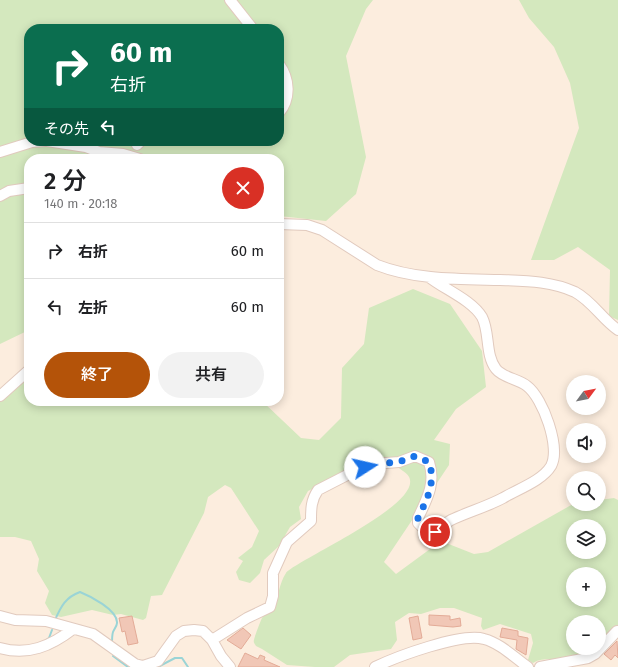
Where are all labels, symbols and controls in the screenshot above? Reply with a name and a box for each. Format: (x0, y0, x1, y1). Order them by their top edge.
text: 60 m (110, 36, 172, 69)
icon: right (44, 40, 96, 92)
text: 右折 (110, 74, 146, 96)
icon: left (97, 116, 119, 138)
text: その先 (44, 120, 89, 138)
text: 2 分 (44, 167, 86, 195)
button: close (222, 167, 264, 209)
text: 140 m · 20:18 (44, 196, 117, 211)
icon: right (44, 240, 66, 262)
text: 60 m (231, 242, 264, 260)
text: 右折 (78, 243, 108, 261)
icon: left (44, 296, 66, 318)
text: 60 m (231, 298, 264, 316)
text: 左折 (78, 299, 108, 317)
button: 終了 (44, 352, 150, 398)
button: 共有 (158, 352, 264, 398)
north arrow (566, 375, 606, 415)
map controls (566, 375, 606, 655)
button: sound (566, 423, 606, 463)
position arrow (344, 446, 386, 488)
button: search (566, 471, 606, 511)
pin (418, 515, 452, 549)
button: layers (566, 519, 606, 559)
icon: arrive (424, 521, 446, 543)
button: + (566, 567, 606, 607)
button: − (566, 615, 606, 655)

